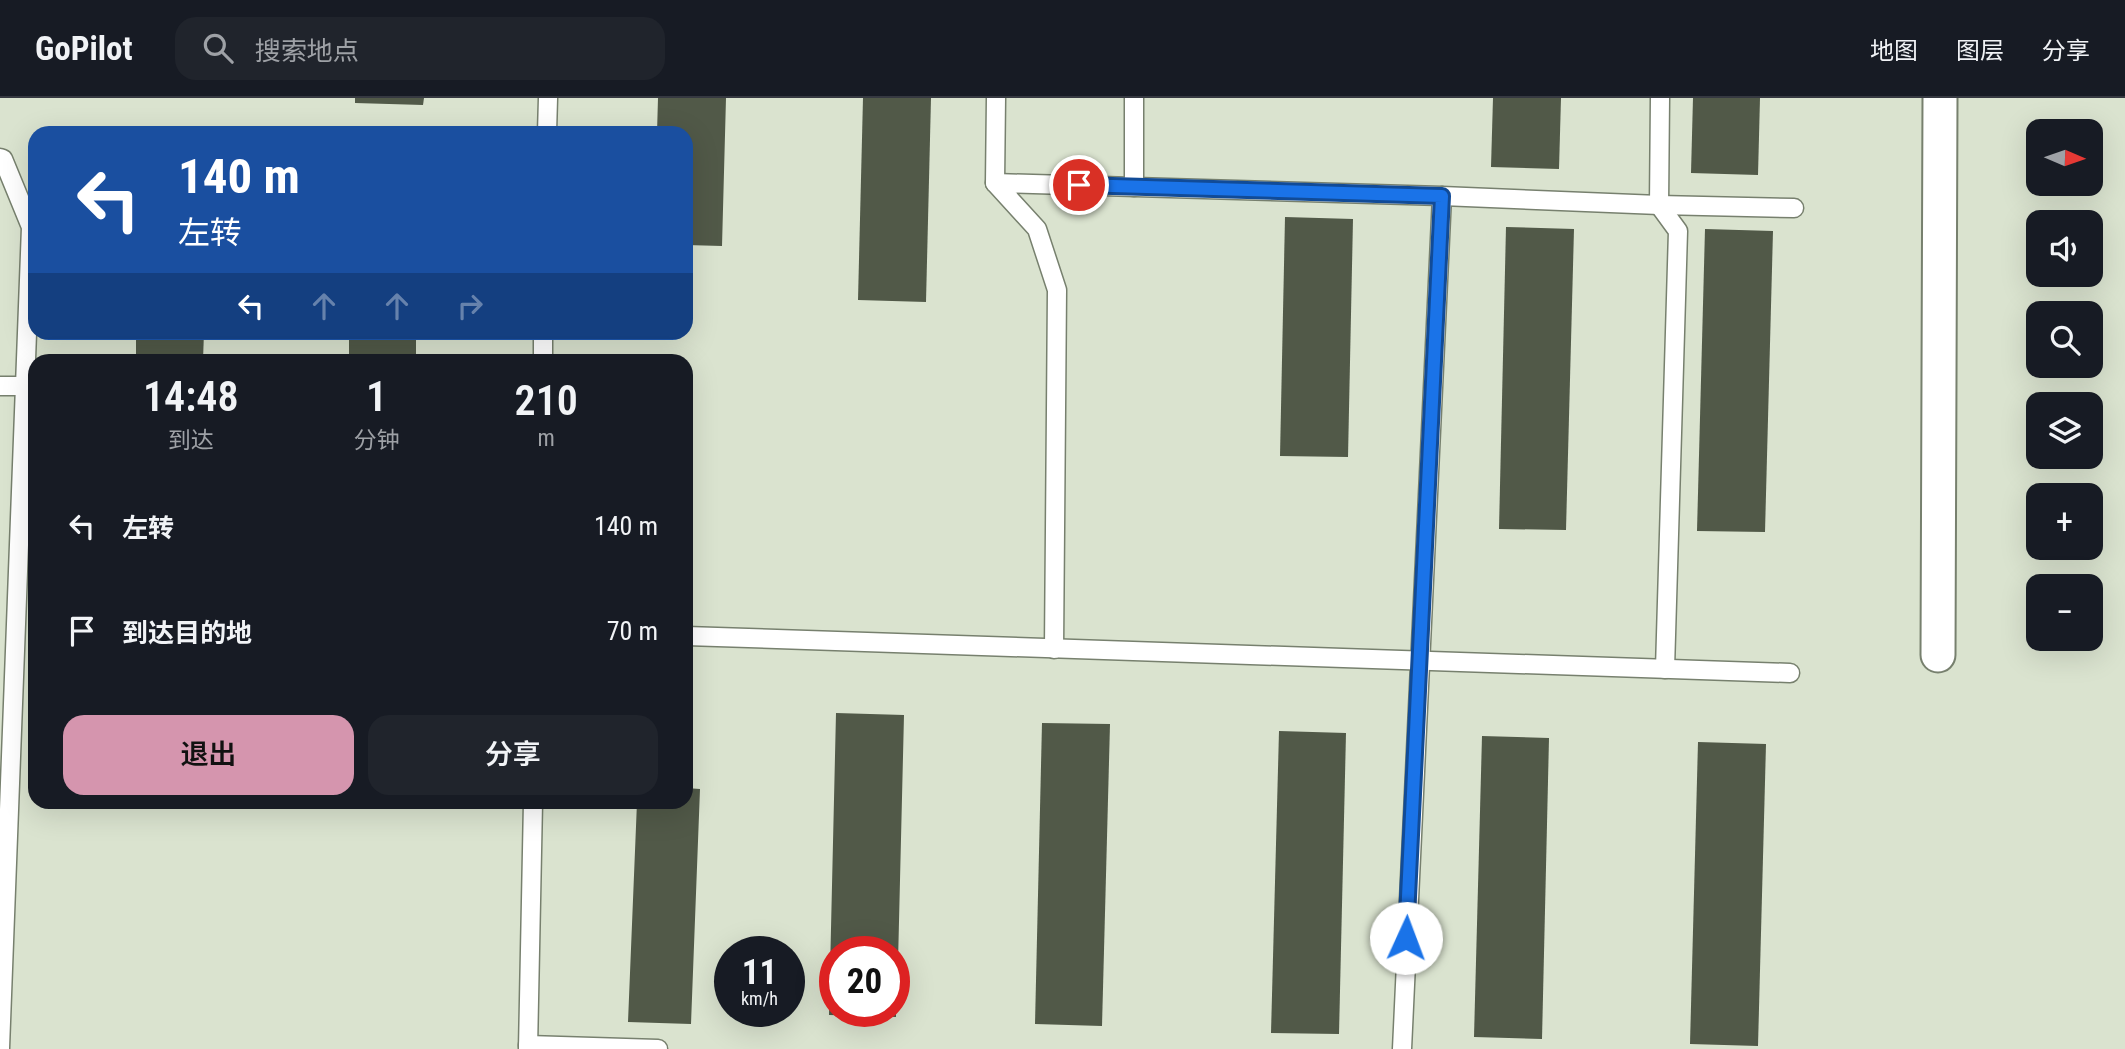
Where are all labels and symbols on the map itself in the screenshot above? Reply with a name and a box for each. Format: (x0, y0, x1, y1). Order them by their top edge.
north arrow (2026, 119, 2104, 196)
pin (1049, 155, 1109, 215)
position arrow (1369, 901, 1443, 975)
speed limit sign: 20 (819, 936, 910, 1027)

